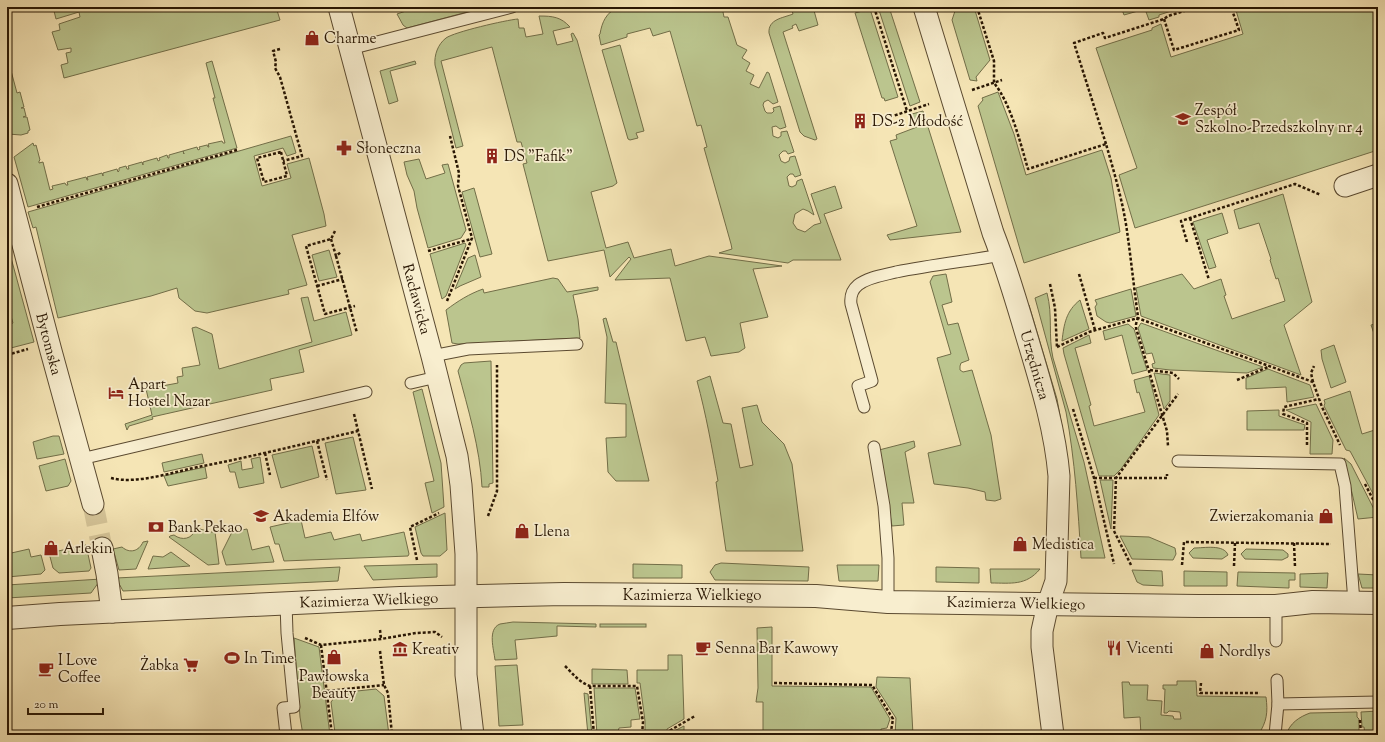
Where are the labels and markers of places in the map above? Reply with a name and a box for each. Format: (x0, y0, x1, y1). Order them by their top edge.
shop icon: Charme (303, 29, 321, 47)
place label: Charme (324, 29, 377, 50)
place label: Zespół Szkolno-Przedszkolny nr 4 (1195, 101, 1363, 139)
school or university icon: Zespół Szkolno-Przedszkolny nr 4 (1174, 110, 1192, 128)
building icon: DS-2 Młodość (851, 112, 869, 130)
place label: DS-2 Młodość (872, 112, 963, 133)
pharmacy icon: Słoneczna (335, 139, 353, 157)
place label: Słoneczna (356, 139, 421, 160)
building icon: DS "Fafik" (483, 147, 501, 165)
place label: DS "Fafik" (504, 147, 573, 168)
place label: Apart Hostel Nazar (128, 375, 211, 413)
hotel icon: Apart Hostel Nazar (107, 384, 125, 402)
school or university icon: Akademia Elfów (252, 507, 270, 525)
place label: Akademia Elfów (273, 507, 379, 528)
place label: Zwierzakomania (1210, 507, 1314, 528)
shop icon: Zwierzakomania (1317, 507, 1335, 525)
bank icon: Bank Pekao (147, 518, 165, 536)
place label: Bank Pekao (168, 518, 242, 539)
shop icon: Llena (513, 522, 531, 540)
place label: Llena (534, 522, 570, 543)
shop icon: Medistica (1011, 535, 1029, 553)
place label: Medistica (1032, 535, 1094, 556)
shop icon: Arlekin (42, 539, 60, 557)
place label: Arlekin (63, 539, 113, 560)
cafe icon: Senna Bar Kawowy (694, 639, 712, 657)
place label: Senna Bar Kawowy (715, 639, 839, 660)
restaurant icon: Vicenti (1105, 639, 1123, 657)
place label: Vicenti (1126, 639, 1173, 660)
museum icon: Kreativ (391, 640, 409, 658)
place label: Kreativ (412, 640, 459, 661)
shop icon: Nordlys (1198, 642, 1216, 660)
place label: Nordlys (1219, 642, 1271, 663)
shop icon: Pawłowska Beauty (325, 648, 343, 666)
sports icon: In Time (223, 649, 241, 667)
place label: In Time (244, 649, 294, 670)
place label: I Love Coffee (58, 651, 101, 689)
place label: Żabka (141, 655, 179, 677)
supermarket icon: Żabka (182, 656, 200, 674)
cafe icon: I Love Coffee (37, 660, 55, 678)
place label: Pawłowska Beauty (299, 667, 369, 705)

